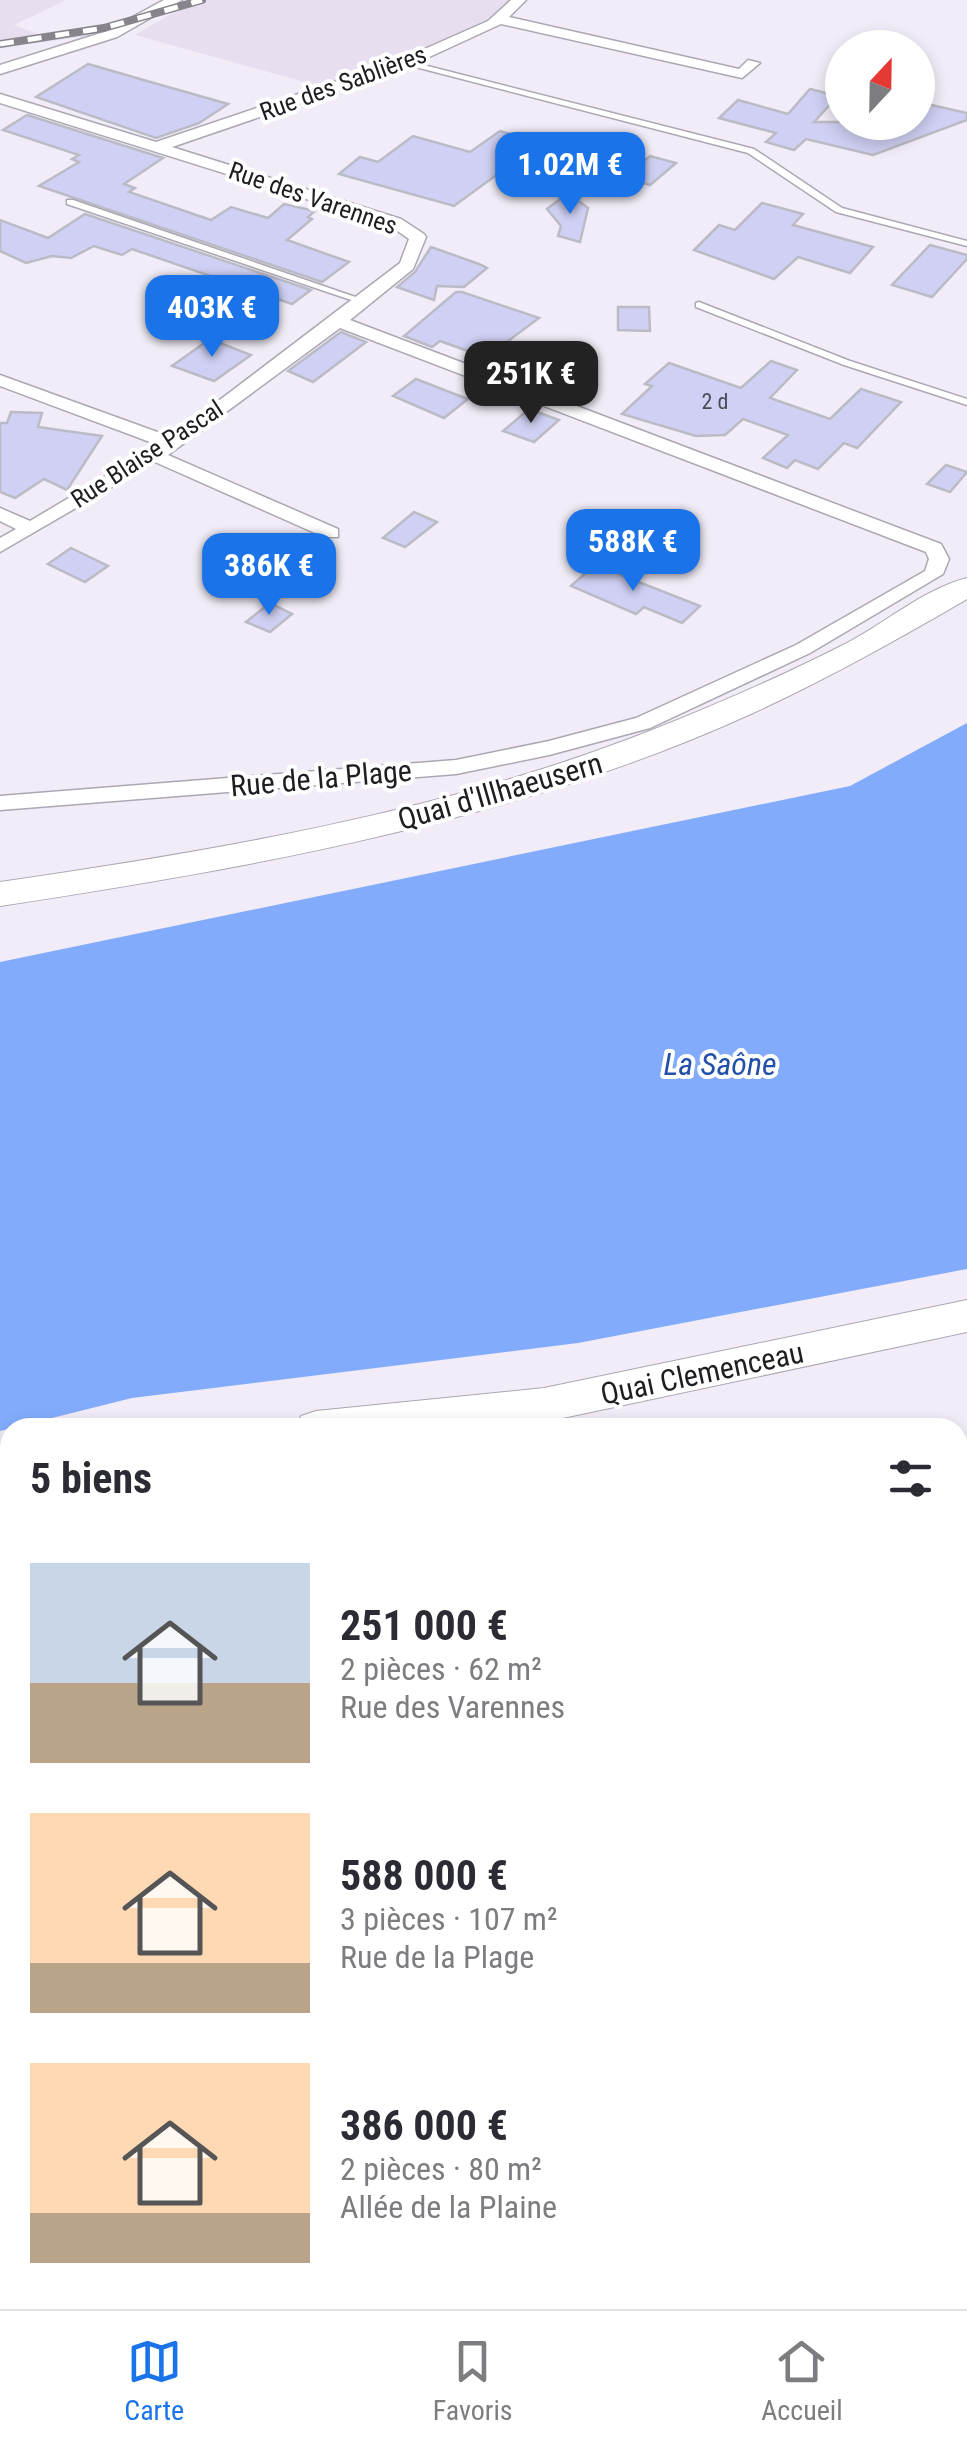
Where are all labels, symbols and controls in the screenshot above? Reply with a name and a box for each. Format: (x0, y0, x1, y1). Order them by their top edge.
north arrow (825, 30, 935, 140)
map controls (825, 30, 935, 140)
street label: Rue des Sablières (256, 39, 430, 127)
pin: 1.02M € (478, 132, 662, 217)
text: 1.02M € (517, 145, 623, 183)
street label: Rue des Varennes (225, 156, 401, 240)
pin: 403K € (131, 275, 293, 360)
text: 403K € (167, 288, 257, 326)
pin: 251K € (450, 341, 612, 426)
text: 251K € (486, 354, 576, 392)
house number: 2 d (702, 389, 728, 414)
street label: Rue Blaise Pascal (66, 394, 228, 514)
pin: 588K € (552, 509, 714, 594)
text: 588K € (588, 522, 678, 560)
pin: 386K € (188, 533, 350, 618)
text: 386K € (224, 546, 314, 584)
street label: Quai d'Illhaeusern (394, 745, 606, 837)
street label: Rue de la Plage (229, 753, 413, 803)
water label: La Saône (663, 1045, 777, 1083)
street label: Quai Clemenceau (597, 1334, 807, 1412)
icon: filters (883, 1451, 938, 1506)
text: 5 biens (30, 1454, 152, 1503)
text: 251 000 € (340, 1601, 508, 1650)
icon: home (110, 1603, 230, 1723)
text: 2 pièces · 62 m² (340, 1650, 542, 1688)
text: Rue des Varennes (340, 1688, 565, 1726)
text: 588 000 € (340, 1851, 508, 1900)
icon: home (110, 1853, 230, 1973)
text: 3 pièces · 107 m² (340, 1900, 558, 1938)
text: Rue de la Plage (340, 1938, 534, 1976)
text: 386 000 € (340, 2101, 508, 2150)
icon: home (110, 2103, 230, 2223)
text: 2 pièces · 80 m² (340, 2150, 542, 2188)
text: Allée de la Plaine (340, 2188, 557, 2226)
tab: Carte (124, 2334, 184, 2427)
tab: Favoris (433, 2334, 513, 2427)
tab: Accueil (761, 2334, 843, 2427)

